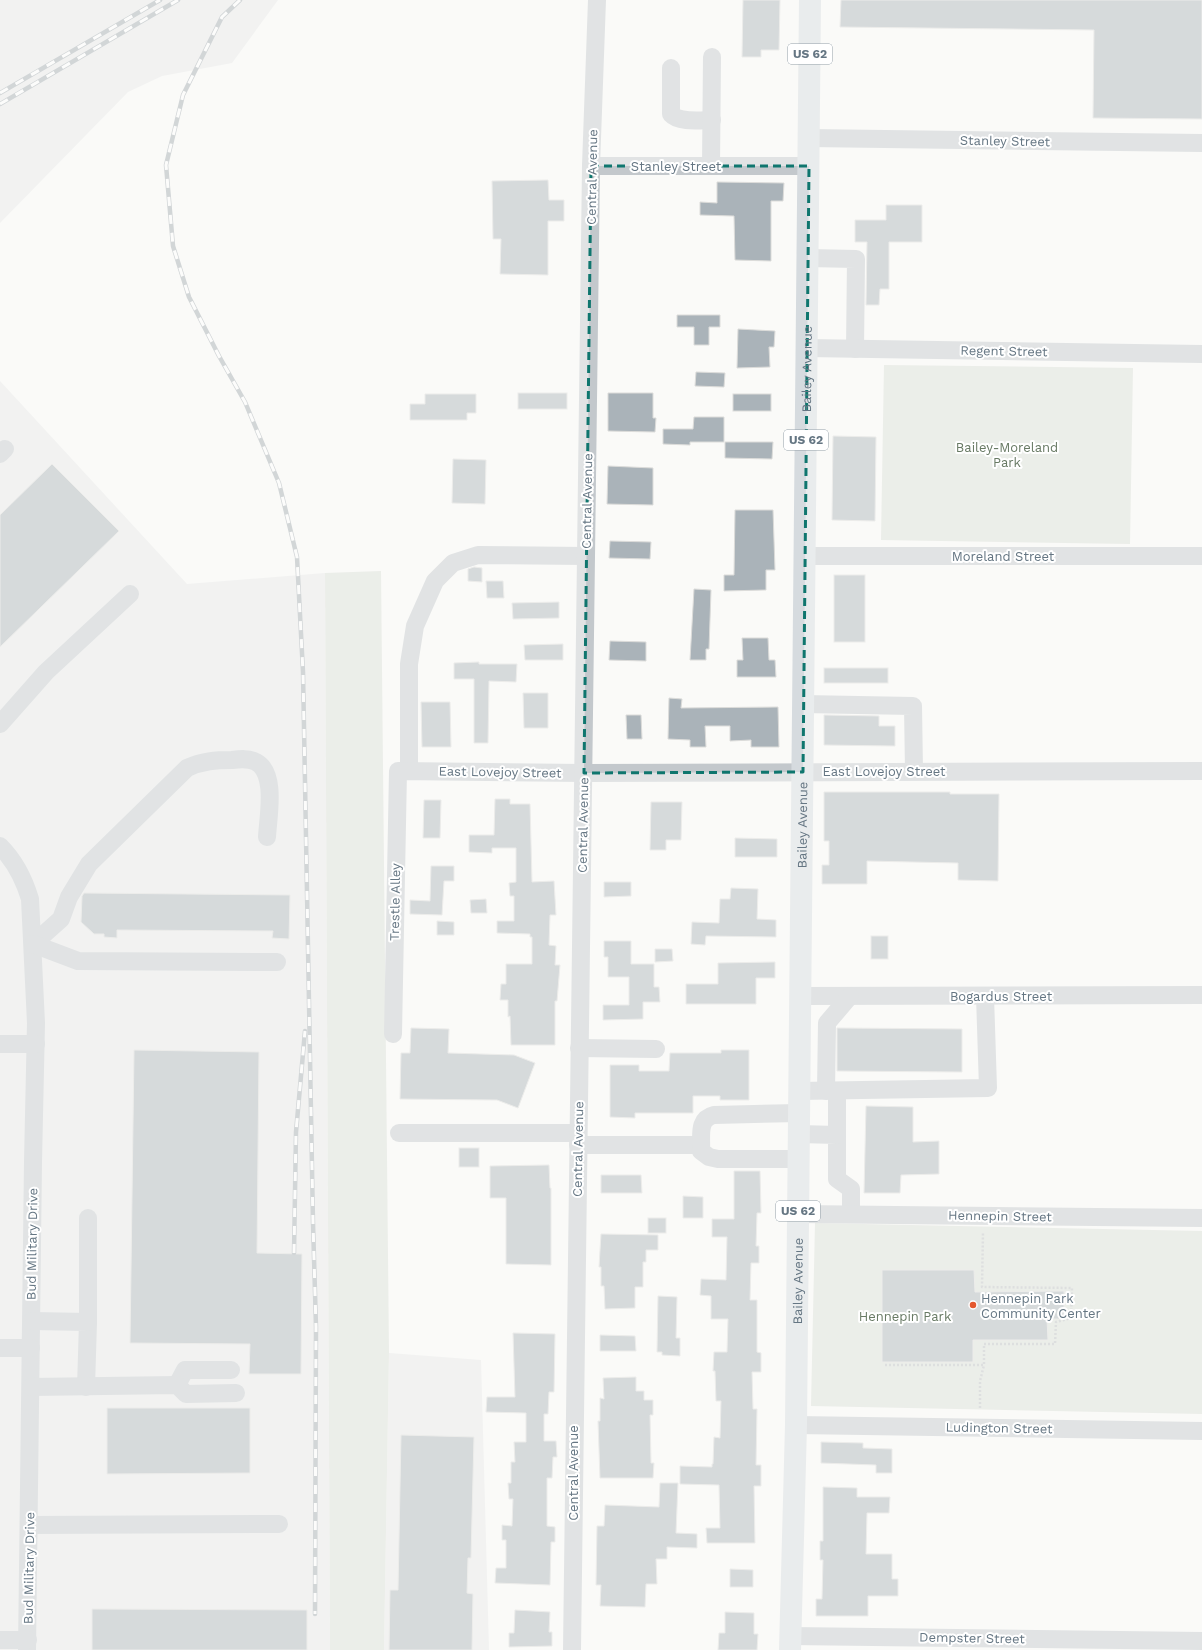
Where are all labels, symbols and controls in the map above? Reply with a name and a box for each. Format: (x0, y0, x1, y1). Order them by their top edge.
road number: US 62 (788, 44, 832, 64)
street label: Central Avenue (584, 129, 600, 225)
street label: Stanley Street (960, 133, 1051, 149)
street label: Stanley Street (631, 159, 722, 174)
street label: Bailey Avenue (798, 326, 814, 413)
street label: Regent Street (960, 343, 1048, 359)
road number: US 62 (784, 430, 828, 450)
park label: Bailey-Moreland Park (956, 440, 1058, 470)
street label: Central Avenue (579, 453, 595, 549)
street label: Moreland Street (952, 549, 1055, 564)
street label: East Lovejoy Street (438, 763, 562, 781)
street label: East Lovejoy Street (822, 764, 946, 779)
street label: Central Avenue (575, 777, 591, 873)
street label: Bailey Avenue (794, 782, 810, 869)
street label: Trestle Alley (387, 863, 403, 941)
street label: Bogardus Street (950, 989, 1053, 1004)
street label: Central Avenue (570, 1101, 586, 1197)
street label: Bud Military Drive (24, 1188, 40, 1300)
road number: US 62 (776, 1201, 820, 1221)
street label: Hennepin Street (948, 1208, 1053, 1224)
street label: Bailey Avenue (789, 1238, 805, 1325)
place label: Hennepin Park Community Center (981, 1291, 1101, 1321)
marker: Hennepin Park Community Center (968, 1300, 978, 1310)
park label: Hennepin Park (859, 1309, 952, 1324)
street label: Ludington Street (945, 1420, 1053, 1436)
street label: Central Avenue (566, 1425, 581, 1521)
street label: Bud Military Drive (21, 1512, 37, 1624)
street label: Dempster Street (919, 1630, 1026, 1646)

